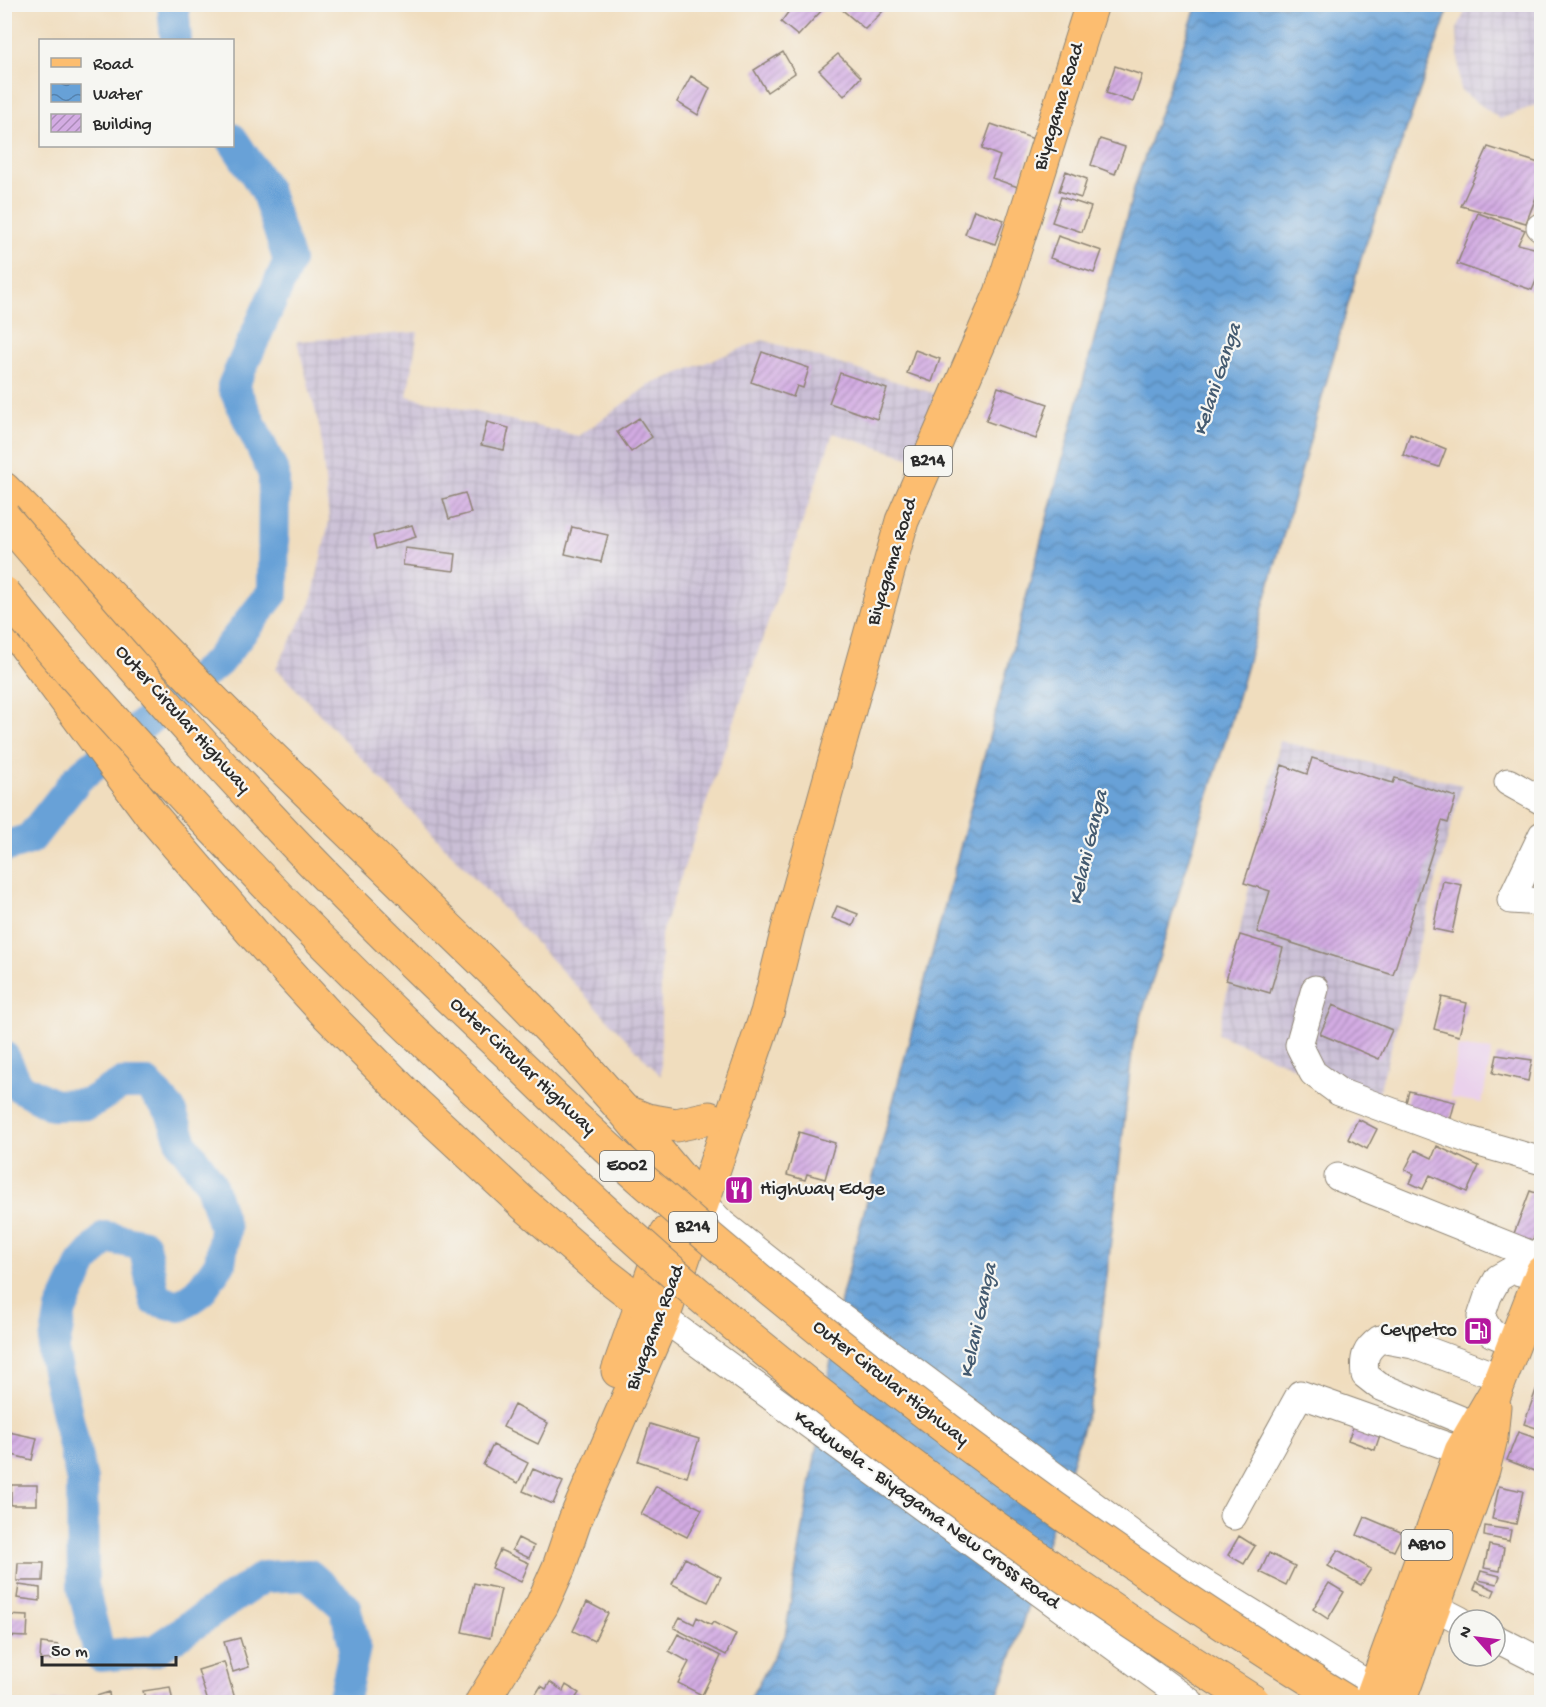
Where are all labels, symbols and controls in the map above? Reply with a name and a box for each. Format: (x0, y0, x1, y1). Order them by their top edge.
street label: Biyagama Road (1029, 38, 1091, 174)
legend (39, 39, 234, 147)
text: Road (93, 55, 134, 76)
text: Water (93, 85, 143, 106)
text: Building (92, 115, 152, 136)
water label: Kelani Ganga (1189, 319, 1249, 439)
road number: B214 (904, 446, 952, 476)
street label: Biyagama Road (862, 493, 924, 629)
street label: Outer Circular Highway (109, 641, 255, 799)
water label: Kelani Ganga (1065, 787, 1116, 908)
street label: Outer Circular Highway (444, 993, 600, 1141)
road number: E002 (600, 1151, 654, 1181)
restaurant icon: Highway Edge (723, 1174, 755, 1206)
place label: Highway Edge (760, 1179, 886, 1202)
road number: B214 (669, 1212, 717, 1242)
street label: Biyagama Road (621, 1260, 691, 1395)
water label: Kelani Ganga (956, 1260, 1005, 1381)
fuel station icon: Ceypetco (1462, 1315, 1494, 1347)
street label: Outer Circular Highway (807, 1316, 973, 1452)
place label: Ceypetco (1380, 1320, 1457, 1343)
street label: Kaduwela - Biyagama New Cross Road (788, 1407, 1065, 1617)
road number: AB10 (1402, 1530, 1452, 1560)
north arrow (1447, 1608, 1507, 1668)
text: N (1456, 1623, 1478, 1642)
scale bar (42, 1629, 176, 1667)
text: 50 m (51, 1642, 88, 1663)

